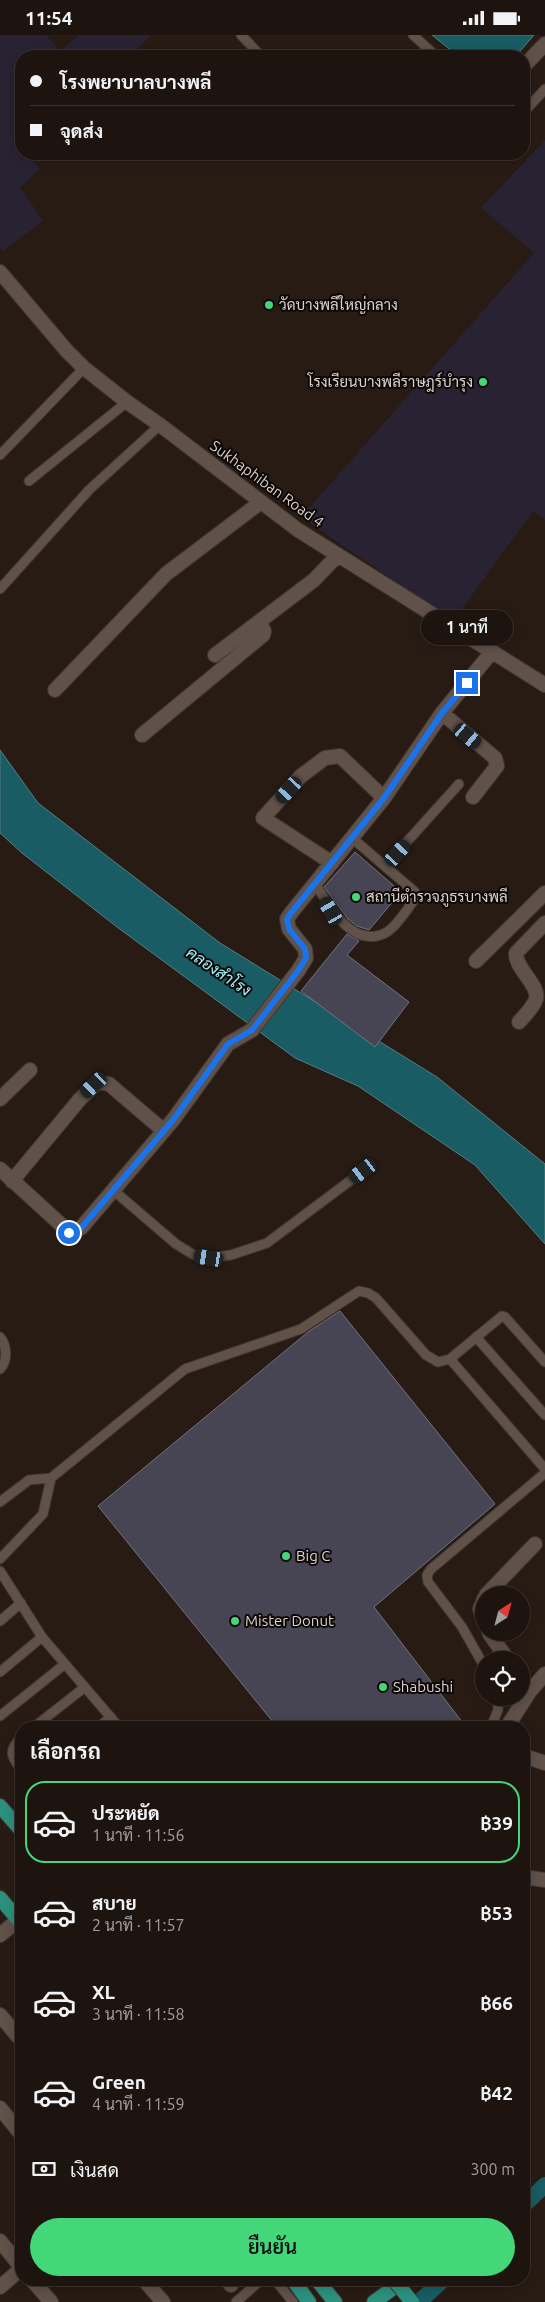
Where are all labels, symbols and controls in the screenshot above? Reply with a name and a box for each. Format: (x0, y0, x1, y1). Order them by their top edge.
text: 11:54 (25, 7, 73, 29)
text: โรงพยาบาลบางพลี (60, 71, 211, 93)
text: จุดส่ง (60, 120, 103, 142)
place label: วัดบางพลีใหญ่กลาง (279, 295, 398, 314)
marker: วัดบางพลีใหญ่กลาง (263, 299, 275, 311)
place label: โรงเรียนบางพลีราษฎร์บำรุง (307, 372, 473, 393)
marker: โรงเรียนบางพลีราษฎร์บำรุง (477, 376, 489, 388)
street label: Sukhaphiban Road 4 (207, 437, 327, 531)
callout: 1 นาที (421, 611, 513, 645)
text: 1 นาที (446, 618, 488, 636)
route end (456, 672, 478, 694)
car (451, 721, 484, 751)
car (273, 774, 304, 806)
car (382, 837, 413, 869)
place label: สถานีตำรวจภูธรบางพลี (366, 887, 508, 907)
marker: สถานีตำรวจภูธรบางพลี (350, 891, 362, 903)
car (317, 894, 344, 928)
water label: คลองสำโรง (183, 941, 256, 999)
car (77, 1069, 110, 1101)
car (346, 1156, 379, 1186)
route start (58, 1222, 80, 1244)
car (193, 1248, 224, 1268)
place label: Big C (296, 1547, 330, 1564)
marker: Big C (280, 1550, 292, 1562)
north arrow (475, 1586, 530, 1641)
map controls (475, 1586, 530, 1706)
place label: Mister Donut (245, 1612, 334, 1629)
marker: Mister Donut (229, 1615, 241, 1627)
button: locate (475, 1651, 530, 1706)
place label: Shabushi (393, 1678, 453, 1695)
marker: Shabushi (377, 1681, 389, 1693)
text: เลือกรถ (30, 1738, 101, 1763)
icon: car (32, 1800, 77, 1845)
text: ประหยัด (92, 1802, 160, 1824)
text: ฿39 (480, 1812, 513, 1834)
text: 1 นาที · 11:56 (92, 1826, 184, 1844)
icon: car (32, 1890, 77, 1935)
text: สบาย (92, 1892, 137, 1914)
text: ฿53 (480, 1902, 513, 1924)
text: 2 นาที · 11:57 (92, 1916, 184, 1934)
icon: car (32, 1980, 77, 2025)
text: XL (92, 1981, 115, 2003)
text: ฿66 (480, 1992, 513, 2014)
text: 3 นาที · 11:58 (92, 2005, 184, 2023)
icon: car (32, 2070, 77, 2115)
text: Green (92, 2071, 146, 2093)
text: ฿42 (480, 2082, 513, 2104)
text: 4 นาที · 11:59 (92, 2095, 184, 2113)
icon: cash (30, 2155, 58, 2183)
text: เงินสด (70, 2159, 119, 2181)
text: 300 m (470, 2160, 515, 2178)
button: ยืนยัน (30, 2218, 515, 2276)

